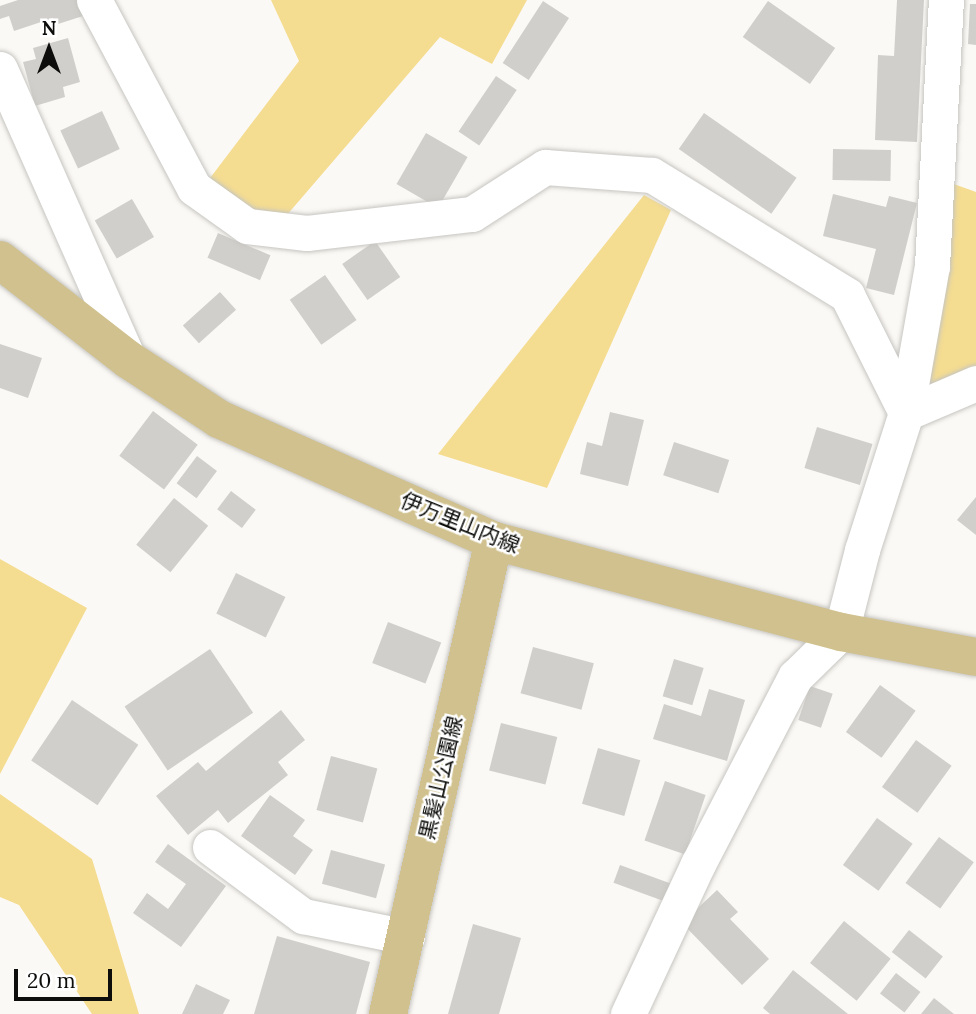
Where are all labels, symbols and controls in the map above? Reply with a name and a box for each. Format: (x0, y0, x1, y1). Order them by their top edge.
north arrow (14, 14, 84, 84)
text: N (42, 16, 56, 40)
street label: 伊万里山内線 (397, 488, 523, 558)
street label: 黒髪山公園線 (415, 714, 467, 842)
scale bar (18, 954, 116, 998)
text: 20 m (27, 967, 76, 994)

